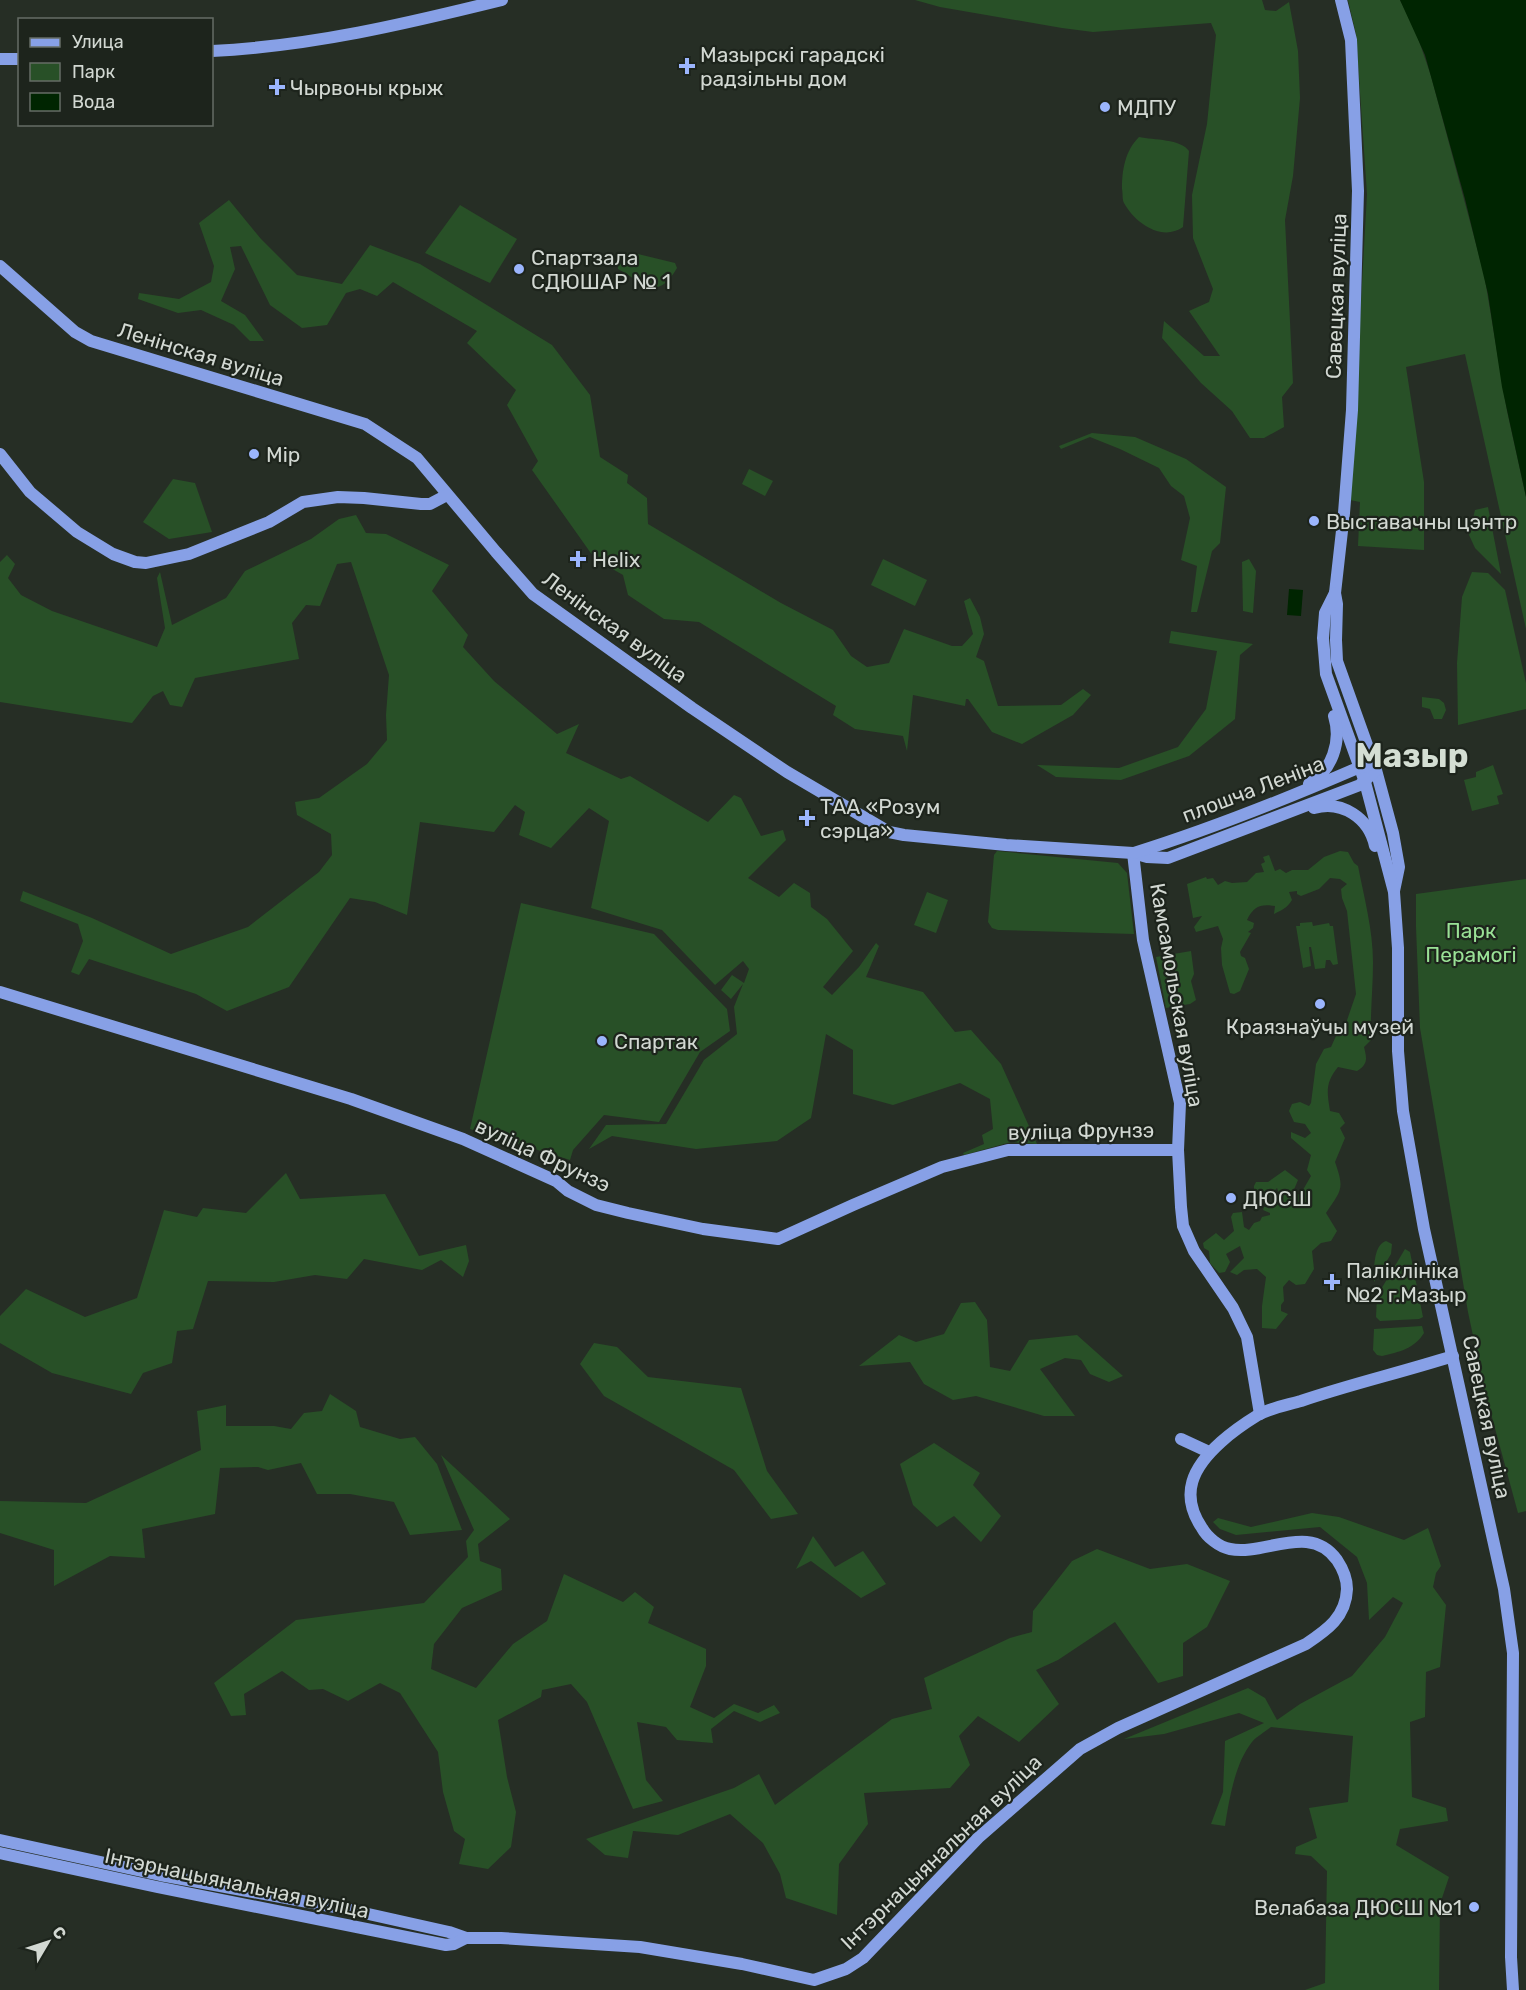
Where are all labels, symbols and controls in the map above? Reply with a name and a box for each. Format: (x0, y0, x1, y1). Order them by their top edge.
legend (18, 18, 213, 126)
text: Улица (72, 31, 124, 53)
place label: Мазырскі гарадскі радзільны дом (700, 42, 885, 91)
marker: Мазырскі гарадскі радзільны дом (678, 57, 696, 75)
text: Парк (72, 61, 116, 83)
place label: Чырвоны крыж (290, 75, 443, 100)
marker: Чырвоны крыж (268, 78, 286, 96)
text: Вода (72, 91, 115, 113)
place label: МДПУ (1117, 95, 1177, 120)
marker: МДПУ (1098, 100, 1112, 114)
street label: Савецкая вуліца (1321, 213, 1351, 379)
place label: Спартзала СДЮШАР № 1 (531, 245, 671, 294)
marker: Спартзала СДЮШАР № 1 (512, 262, 526, 276)
street label: Ленінская вуліца (115, 317, 287, 391)
place label: Мір (266, 442, 300, 467)
marker: Мір (247, 447, 261, 461)
place label: Выставачны цэнтр (1326, 509, 1517, 534)
marker: Выставачны цэнтр (1307, 514, 1321, 528)
place label: Helix (592, 547, 640, 572)
marker: Helix (569, 550, 587, 568)
street label: Ленінская вуліца (538, 566, 692, 688)
district label: Мазыр (1355, 736, 1469, 775)
street label: плошча Леніна (1178, 750, 1328, 828)
place label: ТАА «Розум сэрца» (820, 794, 940, 843)
marker: ТАА «Розум сэрца» (798, 809, 816, 827)
street label: Камсамольская вуліца (1145, 881, 1209, 1109)
park label: Парк Перамогі (1425, 918, 1517, 967)
marker: Краязнаўчы музей (1313, 997, 1327, 1011)
place label: Краязнаўчы музей (1226, 1014, 1414, 1039)
place label: Спартак (614, 1029, 698, 1054)
marker: Спартак (595, 1034, 609, 1048)
street label: вуліца Фрунзэ (471, 1113, 615, 1197)
street label: вуліца Фрунзэ (1008, 1117, 1154, 1145)
place label: ДЮСШ (1243, 1186, 1312, 1211)
marker: ДЮСШ (1224, 1191, 1238, 1205)
place label: Паліклініка №2 г.Мазыр (1346, 1258, 1467, 1307)
marker: Паліклініка №2 г.Мазыр (1323, 1273, 1341, 1291)
street label: Савецкая вуліца (1458, 1333, 1516, 1501)
street label: Інтэрнацыянальная вуліца (835, 1749, 1047, 1955)
street label: Інтэрнацыянальная вуліца (103, 1843, 371, 1923)
place label: Велабаза ДЮСШ №1 (1254, 1895, 1462, 1920)
marker: Велабаза ДЮСШ №1 (1467, 1900, 1481, 1914)
north arrow (18, 1912, 78, 1972)
text: С (48, 1923, 70, 1943)

